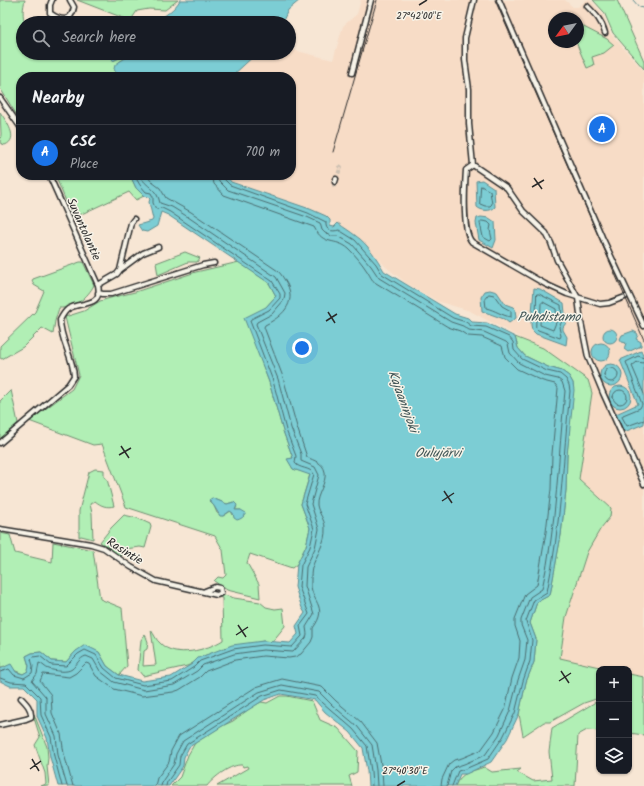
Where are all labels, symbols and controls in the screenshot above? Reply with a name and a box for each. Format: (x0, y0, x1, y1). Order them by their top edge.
text: 27°42'00"E (396, 8, 443, 24)
north arrow (548, 12, 584, 48)
search box (16, 16, 296, 60)
text: Search here (62, 26, 136, 50)
icon: search (30, 27, 52, 49)
text: Nearby (32, 85, 84, 112)
pin: A (589, 114, 615, 144)
text: CSC (70, 130, 97, 154)
text: A (41, 142, 49, 163)
text: 700 m (245, 142, 280, 163)
text: Place (70, 154, 98, 175)
street label: Suvantolantie (61, 195, 106, 264)
water label: Puhdistamo (518, 307, 581, 328)
your location (292, 338, 312, 358)
water label: Kajaaninjoki (382, 368, 424, 438)
water label: Oulujärvi (415, 443, 464, 464)
street label: Rasintie (103, 533, 147, 570)
map controls (596, 666, 632, 774)
button: + (596, 666, 632, 702)
button: − (596, 702, 632, 738)
button: layers (596, 738, 632, 774)
text: 27°40'30"E (382, 763, 429, 779)

